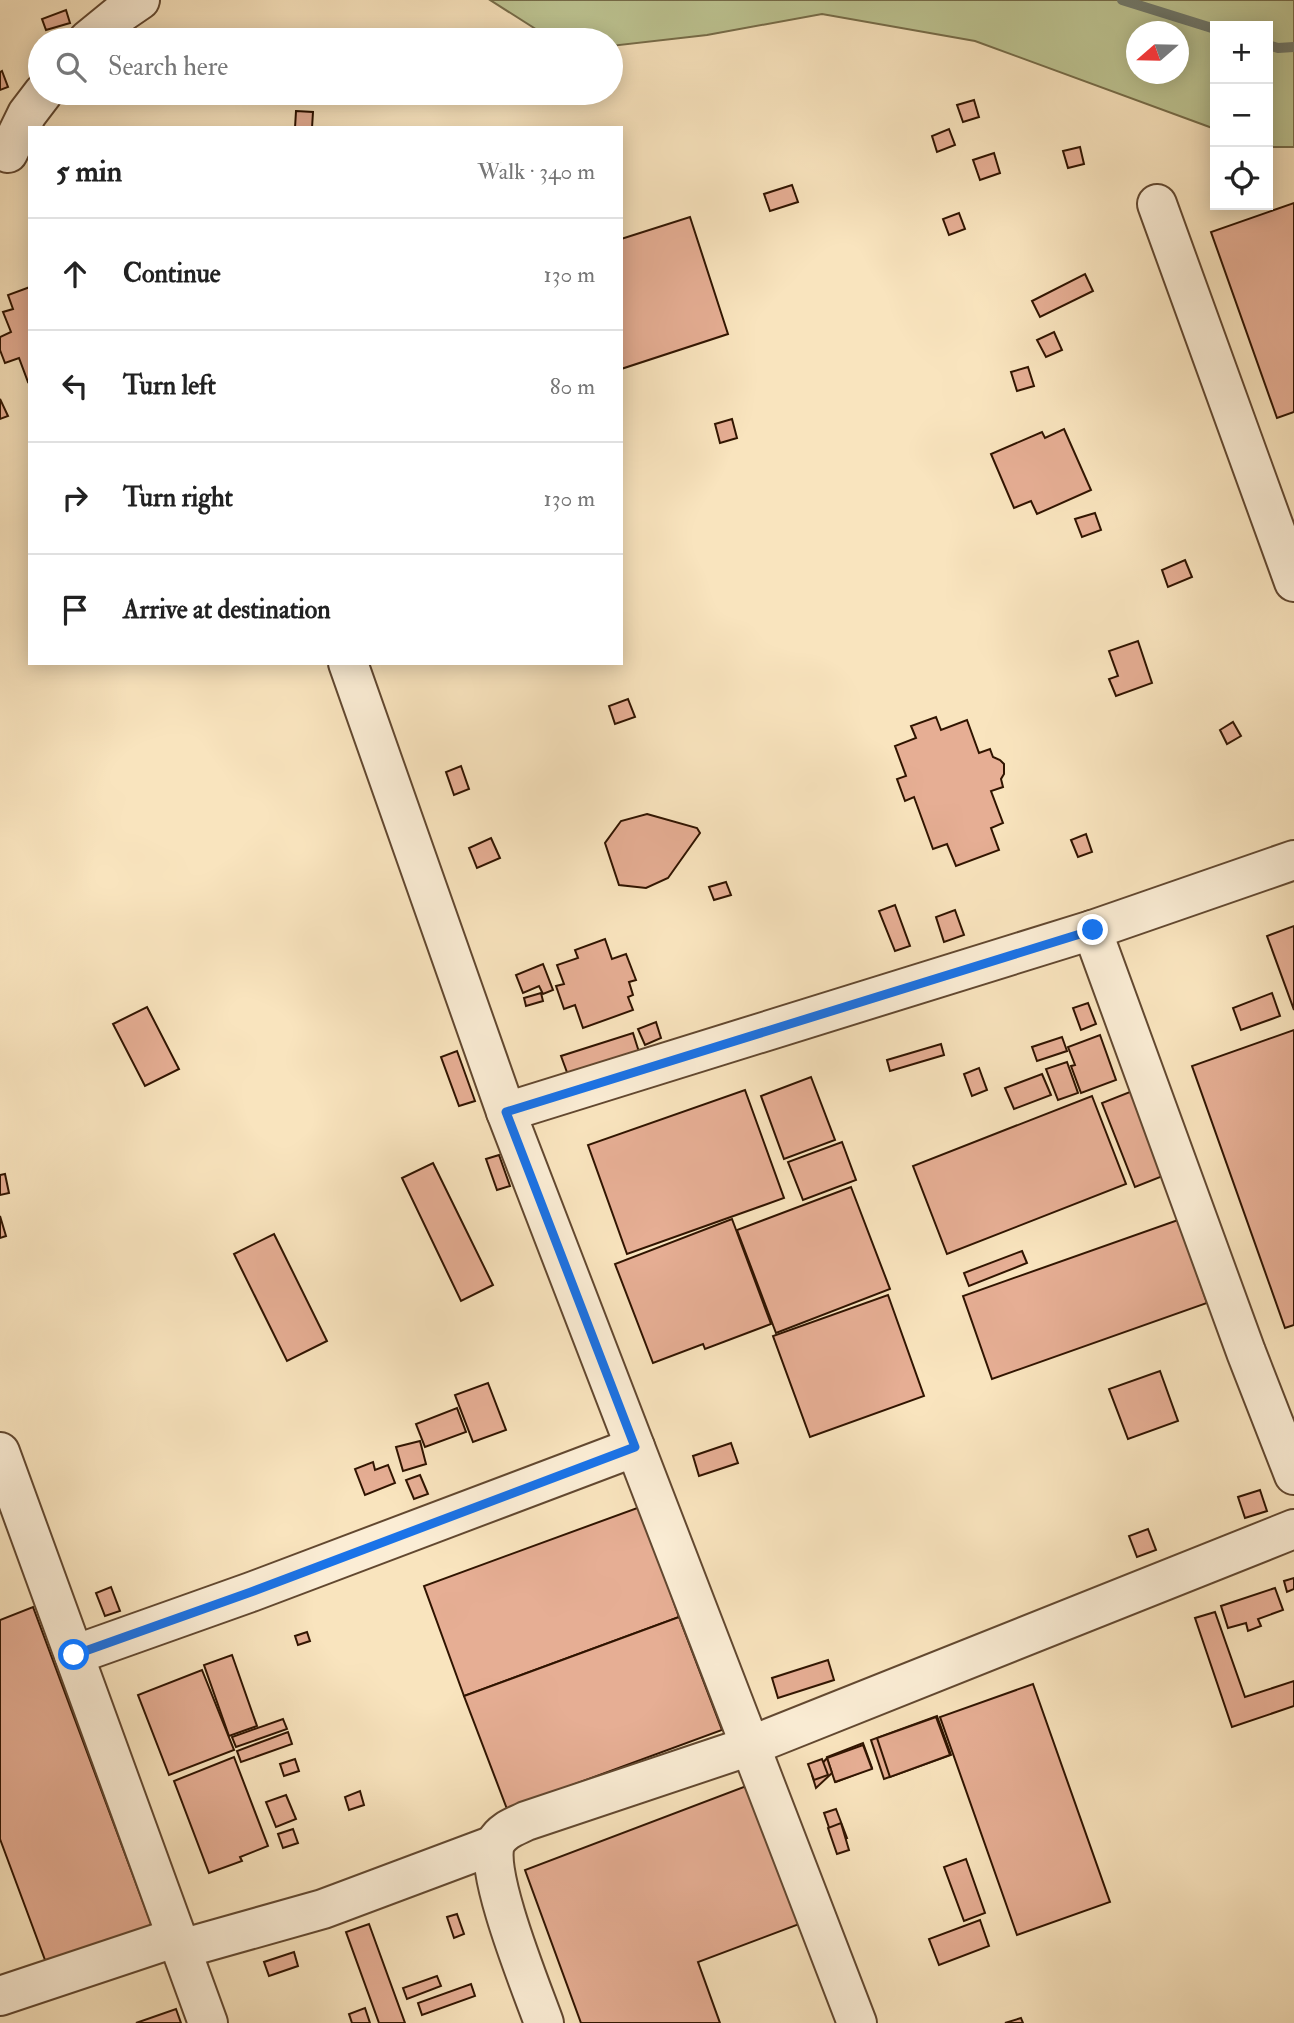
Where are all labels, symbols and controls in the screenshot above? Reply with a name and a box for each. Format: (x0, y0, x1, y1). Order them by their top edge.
north arrow (1126, 21, 1189, 84)
map controls (1210, 21, 1273, 210)
button: + (1210, 21, 1273, 84)
search box (28, 28, 623, 105)
icon: search (52, 48, 90, 86)
text: Search here (108, 51, 228, 83)
button: − (1210, 84, 1273, 147)
button: locate (1210, 147, 1273, 210)
text: 5 min (56, 153, 122, 190)
text: Walk · 340 m (477, 157, 595, 186)
icon: ahead (56, 255, 94, 293)
text: Continue (123, 258, 221, 290)
text: 130 m (543, 260, 595, 289)
icon: left (56, 367, 94, 405)
text: Turn left (123, 370, 216, 402)
text: 80 m (550, 372, 595, 401)
icon: right (56, 479, 94, 517)
text: Turn right (123, 482, 233, 514)
text: 130 m (543, 484, 595, 513)
icon: arrive (56, 591, 94, 629)
text: Arrive at destination (123, 594, 331, 626)
route end (1077, 914, 1108, 945)
route start (58, 1639, 89, 1670)

